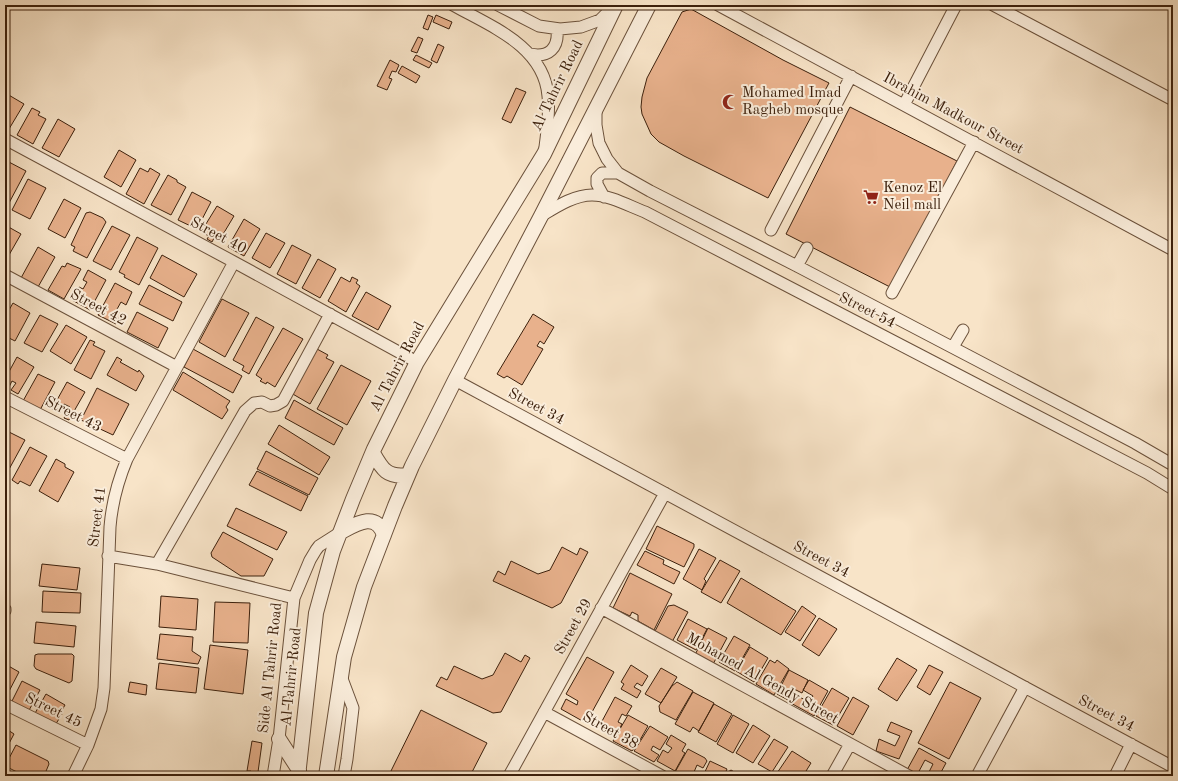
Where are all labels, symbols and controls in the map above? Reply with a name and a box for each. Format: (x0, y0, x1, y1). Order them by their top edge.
street label: Al Tahrir Road (530, 38, 587, 134)
street label: Ibrahim Madkour Street (880, 71, 1026, 157)
place label: Mohamed Imad Ragheb mosque (742, 86, 844, 118)
mosque icon: Mohamed Imad Ragheb mosque (721, 93, 739, 111)
place label: Kenoz El Neil mall (883, 181, 942, 213)
supermarket icon: Kenoz El Neil mall (862, 188, 880, 206)
street label: Street 40 (187, 215, 249, 257)
street label: Street 42 (67, 287, 129, 329)
street label: Street 54 (836, 290, 898, 332)
street label: Al Tahrir Road (368, 320, 428, 414)
street label: Street 34 (505, 386, 567, 428)
street label: Street 43 (42, 394, 104, 436)
street label: Street 41 (87, 486, 109, 548)
street label: Street 34 (790, 539, 852, 581)
street label: Street 29 (553, 597, 595, 657)
street label: Side Al Tahrir Road (257, 602, 285, 734)
street label: Al Tahrir Road (279, 627, 305, 727)
street label: Mohamed Al Gendy Street (683, 631, 841, 727)
street label: Street 45 (22, 691, 84, 731)
street label: Street 34 (1075, 693, 1137, 735)
street label: Street 38 (580, 710, 640, 752)

